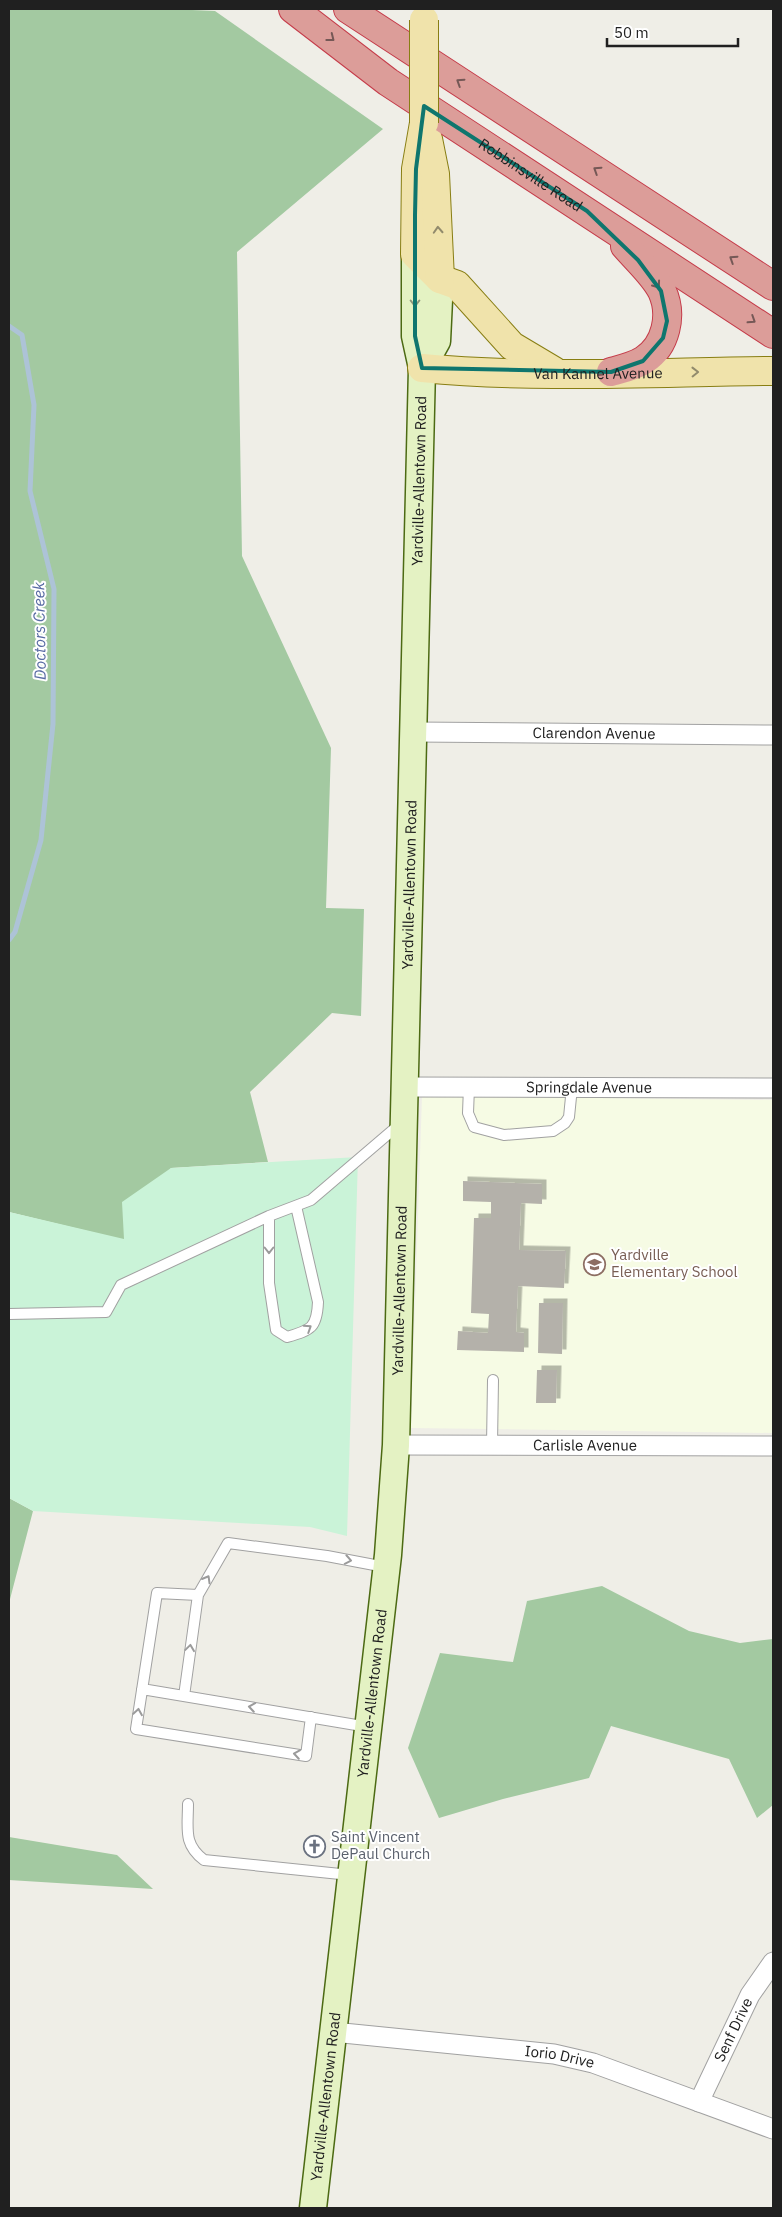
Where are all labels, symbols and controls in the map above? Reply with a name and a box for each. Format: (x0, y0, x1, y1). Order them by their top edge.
scale bar (607, 15, 738, 47)
text: 50 m (614, 23, 649, 42)
one-way arrow (325, 33, 334, 41)
one-way arrow (457, 78, 466, 88)
street label: Robbinsville Road (475, 134, 586, 216)
one-way arrow (593, 167, 602, 176)
one-way arrow (432, 226, 443, 234)
one-way arrow (729, 256, 738, 265)
one-way arrow (651, 279, 659, 288)
one-way arrow (410, 299, 420, 307)
one-way arrow (746, 313, 755, 323)
street label: Van Kannel Avenue (533, 363, 663, 383)
one-way arrow (691, 366, 699, 377)
street label: Yardville-Allentown Road (407, 396, 430, 566)
water label: Doctors Creek (28, 581, 50, 680)
street label: Clarendon Avenue (532, 723, 656, 743)
street label: Yardville-Allentown Road (397, 800, 421, 970)
street label: Springdale Avenue (526, 1077, 652, 1097)
street label: Yardville-Allentown Road (388, 1205, 411, 1376)
place label: Yardville Elementary School (611, 1245, 738, 1281)
one-way arrow (264, 1246, 274, 1254)
school or university icon: Yardville Elementary School (583, 1252, 607, 1276)
one-way arrow (303, 1325, 312, 1335)
street label: Carlisle Avenue (533, 1435, 637, 1455)
one-way arrow (344, 1555, 352, 1565)
one-way arrow (201, 1575, 211, 1584)
street label: Yardville-Allentown Road (352, 1608, 391, 1779)
one-way arrow (184, 1644, 195, 1652)
one-way arrow (248, 1703, 256, 1713)
one-way arrow (133, 1708, 143, 1717)
one-way arrow (292, 1749, 300, 1760)
place label: Saint Vincent DePaul Church (331, 1827, 430, 1863)
church icon: Saint Vincent DePaul Church (303, 1834, 327, 1858)
street label: Senf Drive (710, 1994, 756, 2065)
street label: Yardville-Allentown Road (306, 2011, 344, 2182)
street label: Iorio Drive (524, 2041, 596, 2072)

